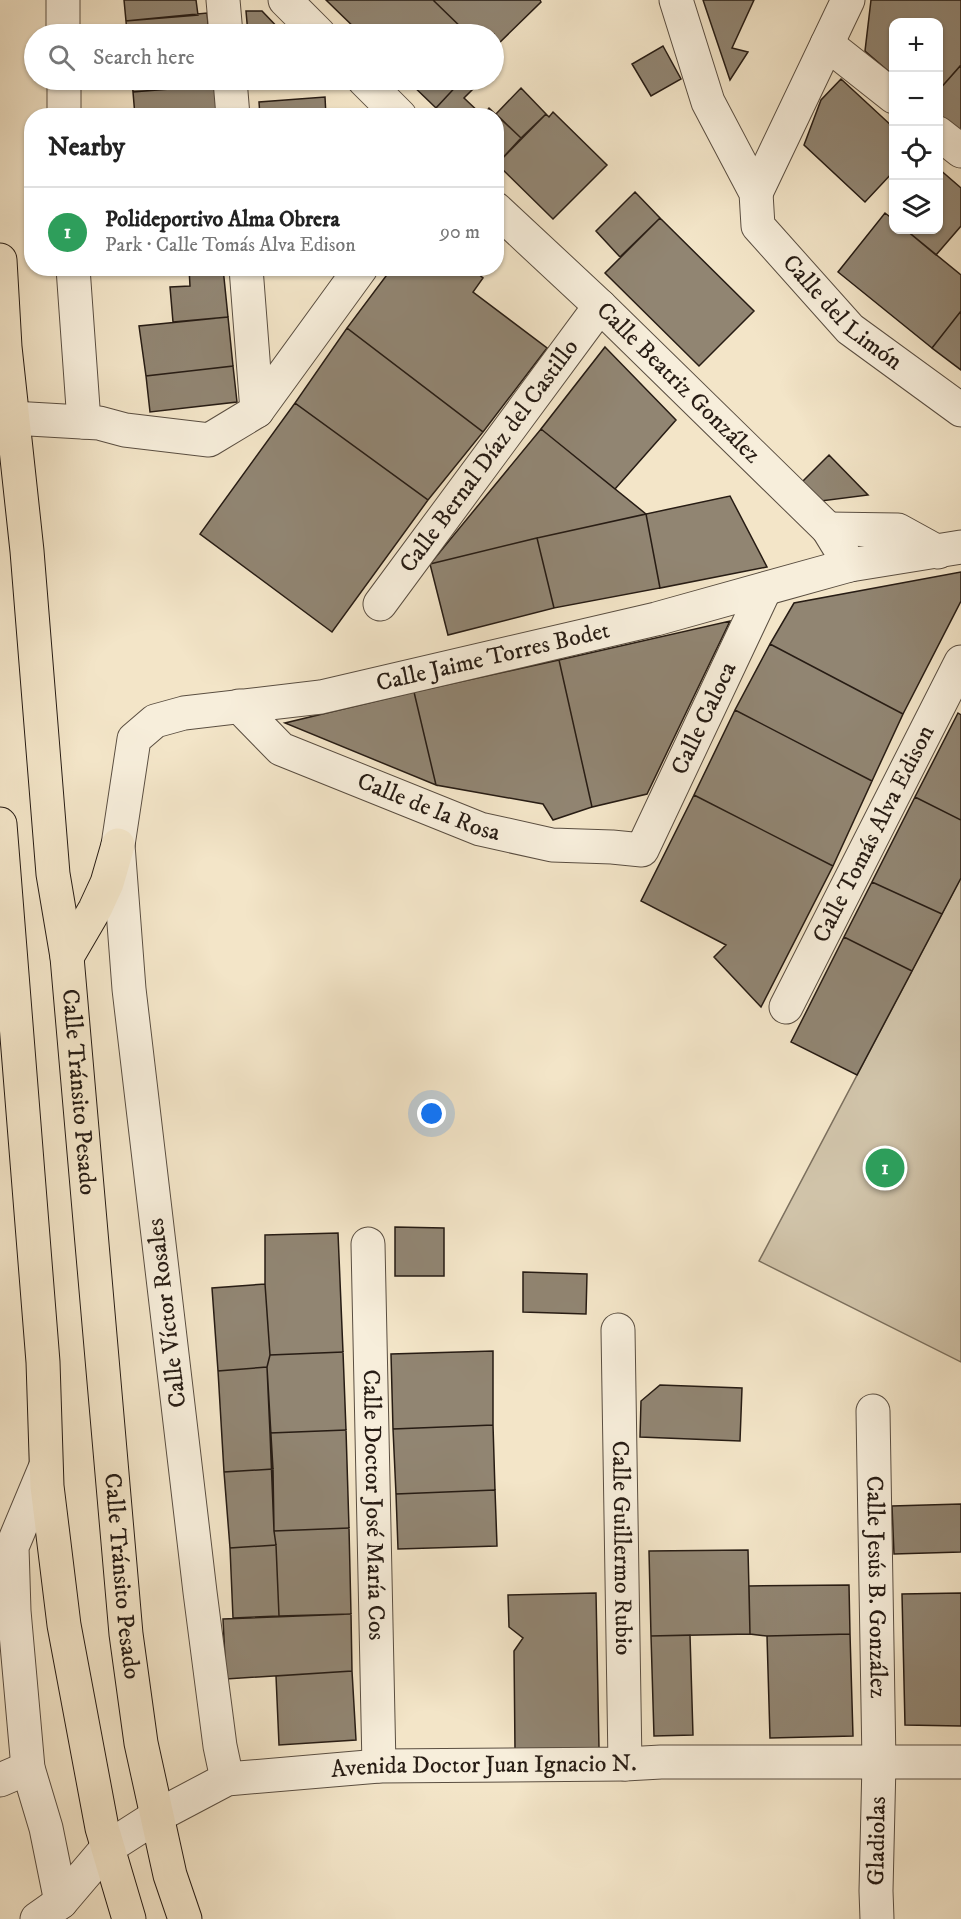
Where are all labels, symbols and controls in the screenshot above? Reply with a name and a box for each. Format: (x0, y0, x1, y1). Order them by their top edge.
map controls (889, 18, 943, 234)
button: + (889, 18, 943, 72)
search box (24, 24, 504, 90)
icon: search (45, 41, 78, 74)
text: Search here (93, 44, 195, 71)
button: − (889, 72, 943, 126)
button: locate (889, 126, 943, 180)
text: Nearby (48, 131, 125, 164)
button: layers (889, 180, 943, 234)
text: Polideportivo Alma Obrera (105, 206, 340, 233)
text: 1 (64, 220, 71, 245)
text: 90 m (440, 220, 480, 245)
text: Park · Calle Tomás Alva Edison (105, 233, 356, 258)
street label: Calle del Limón (776, 248, 908, 377)
street label: Calle Beatriz González (590, 296, 767, 470)
street label: Calle Bernal Díaz del Castillo (393, 333, 585, 579)
street label: Calle Jaime Torres Bodet (373, 615, 613, 699)
street label: Calle Caloca (665, 656, 744, 780)
street label: Calle Tomás Alva Edison (806, 720, 942, 948)
street label: Calle de la Rosa (353, 766, 503, 848)
street label: Calle Tránsito Pesado (55, 987, 103, 1196)
your location (417, 1099, 446, 1128)
pin: 1 (866, 1146, 904, 1190)
street label: Calle Víctor Rosales (140, 1216, 194, 1410)
street label: Calle Doctor José María Cos (356, 1369, 391, 1641)
street label: Calle Guillermo Rubio (605, 1440, 638, 1656)
street label: Calle Tránsito Pesado (97, 1472, 147, 1681)
street label: Calle Jesús B. González (859, 1475, 893, 1699)
street label: Avenida Doctor Juan Ignacio N. (330, 1748, 637, 1785)
street label: Gladiolas (861, 1796, 893, 1886)

